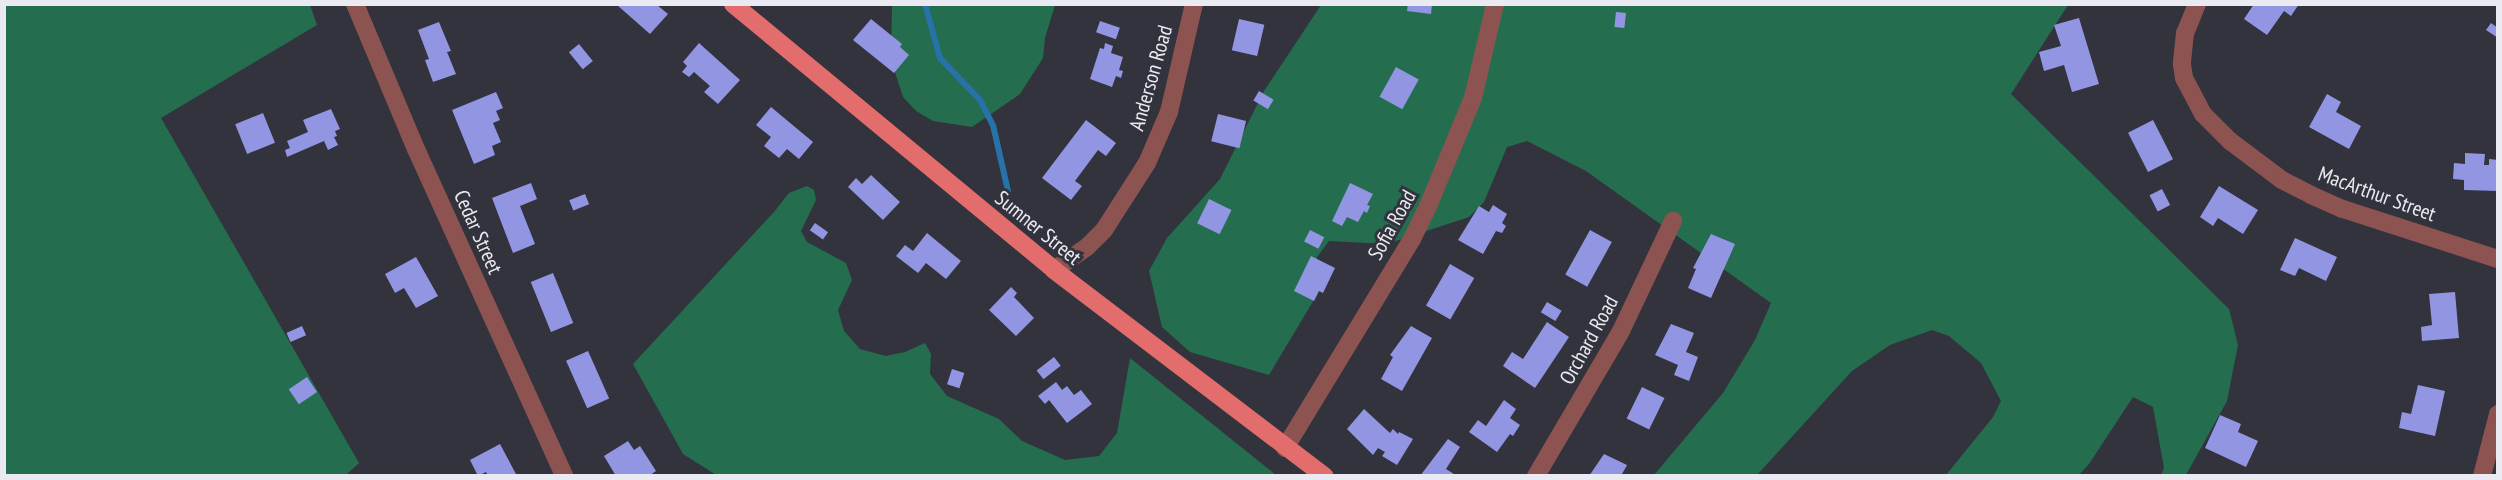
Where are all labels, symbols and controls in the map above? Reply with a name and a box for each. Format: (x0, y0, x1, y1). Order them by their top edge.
street label: Anderson Road (1124, 22, 1178, 134)
street label: MacArthur Street (2315, 161, 2439, 227)
street label: Cedar Street (448, 186, 508, 278)
street label: Sumner Street (990, 186, 1086, 270)
street label: Sofia Road (1363, 186, 1421, 264)
street label: Orchard Road (1554, 291, 1624, 389)

